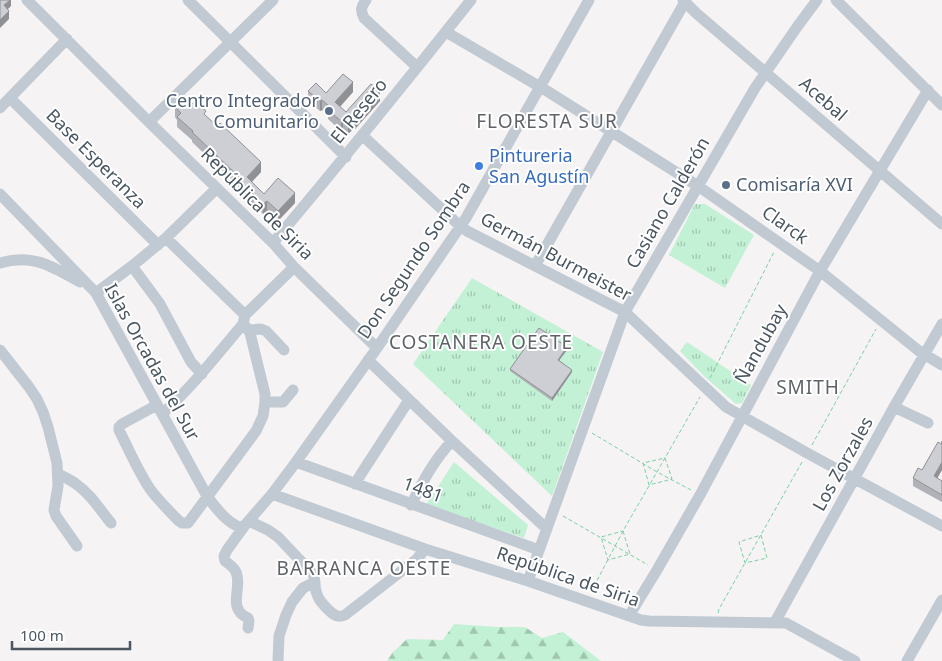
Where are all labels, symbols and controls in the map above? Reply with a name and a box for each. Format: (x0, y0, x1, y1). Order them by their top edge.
street label: Acebal (795, 71, 853, 126)
street label: El Resero (325, 73, 392, 148)
place label: Centro Integrador Comunitario (166, 88, 320, 133)
street label: Base Esperanza (42, 103, 152, 213)
marker: Centro Integrador Comunitario (323, 105, 335, 117)
district label: FLORESTA SUR (476, 108, 618, 134)
street label: Casiano Calderón (620, 132, 715, 273)
street label: República de Siria (196, 142, 319, 265)
place label: Pintureria San Agustín (489, 143, 589, 188)
marker: Pintureria San Agustín (473, 160, 485, 172)
place label: Comisaría XVI (736, 172, 853, 196)
street label: Don Segundo Sombra (351, 176, 475, 343)
marker: Comisaría XVI (720, 179, 732, 191)
street label: Clarck (758, 200, 814, 249)
street label: Germán Burmeister (477, 206, 637, 306)
street label: Islas Orcadas del Sur (100, 279, 206, 445)
street label: Ñandubay (728, 299, 792, 388)
district label: COSTANERA OESTE (389, 329, 573, 355)
district label: SMITH (776, 374, 840, 400)
street label: Los Zorzales (806, 412, 878, 515)
street label: 1481 (400, 471, 447, 507)
street label: República de Siria (494, 540, 643, 612)
district label: BARRANCA OESTE (277, 555, 451, 581)
scale bar (12, 618, 130, 650)
text: 100 m (20, 625, 64, 645)

